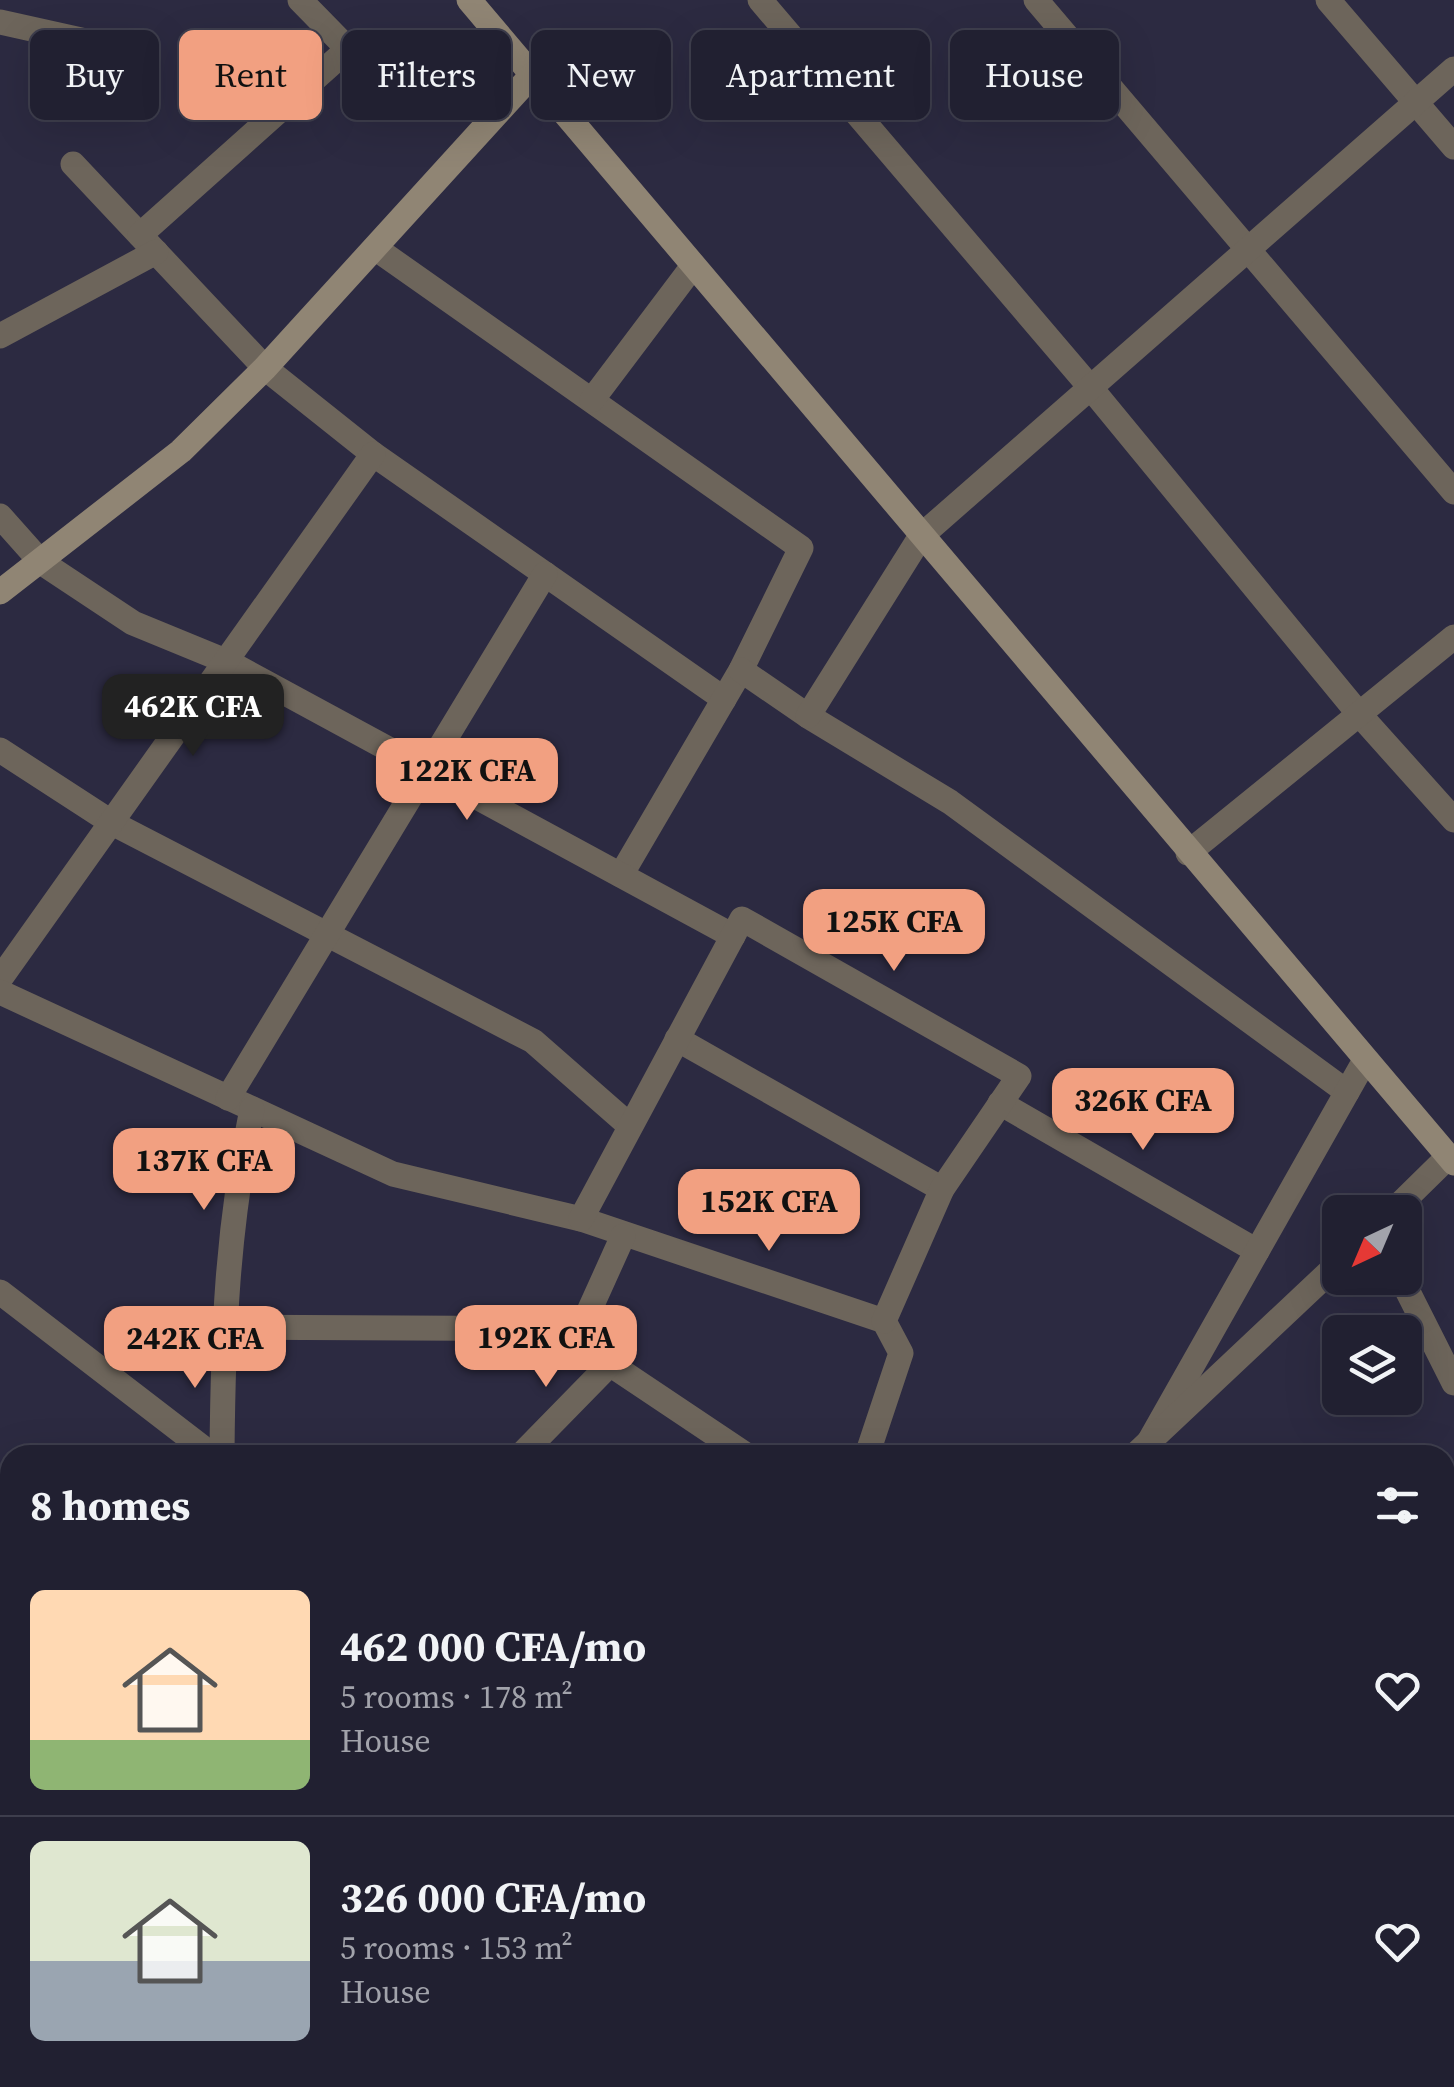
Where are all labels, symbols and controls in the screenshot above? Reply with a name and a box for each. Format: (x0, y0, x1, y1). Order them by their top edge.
chip: Buy (30, 30, 159, 120)
chip: Rent (179, 30, 322, 120)
chip: Filters (342, 30, 511, 120)
chip: New (531, 30, 671, 120)
chip: Apartment (691, 30, 930, 120)
chip: House (950, 30, 1119, 120)
pin: 462K CFA (90, 674, 296, 759)
text: 462K CFA (124, 684, 262, 728)
pin: 122K CFA (364, 738, 570, 823)
text: 122K CFA (398, 748, 536, 792)
pin: 125K CFA (791, 889, 997, 974)
text: 125K CFA (825, 899, 963, 943)
pin: 326K CFA (1040, 1068, 1246, 1153)
text: 326K CFA (1074, 1078, 1212, 1122)
pin: 137K CFA (101, 1128, 307, 1213)
text: 137K CFA (135, 1138, 273, 1182)
pin: 152K CFA (666, 1169, 872, 1254)
text: 152K CFA (700, 1179, 838, 1223)
north arrow (1322, 1195, 1422, 1295)
map controls (1322, 1195, 1422, 1415)
pin: 192K CFA (443, 1305, 649, 1390)
pin: 242K CFA (92, 1306, 298, 1391)
text: 192K CFA (477, 1315, 615, 1359)
button: layers (1322, 1315, 1422, 1415)
text: 242K CFA (126, 1316, 264, 1360)
text: 8 homes (30, 1476, 190, 1534)
icon: filters (1370, 1478, 1425, 1533)
text: 462 000 CFA/mo (340, 1617, 646, 1675)
icon: home (110, 1630, 230, 1750)
icon: heart (1370, 1663, 1425, 1718)
text: 5 rooms · 178 m² (340, 1675, 573, 1719)
text: House (340, 1719, 431, 1763)
text: 326 000 CFA/mo (340, 1868, 646, 1926)
icon: home (110, 1881, 230, 2001)
icon: heart (1370, 1914, 1425, 1969)
text: 5 rooms · 153 m² (340, 1926, 573, 1970)
text: House (340, 1970, 431, 2014)

